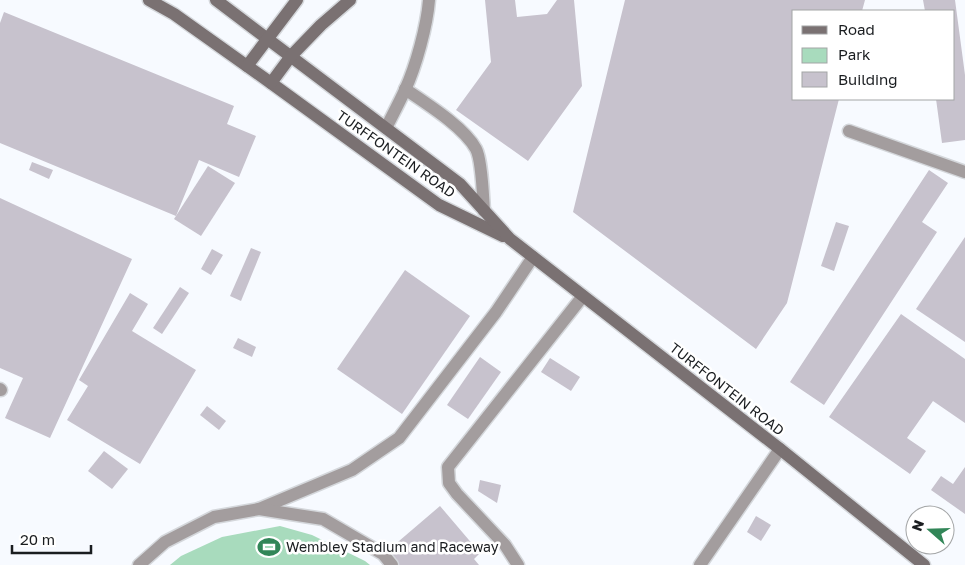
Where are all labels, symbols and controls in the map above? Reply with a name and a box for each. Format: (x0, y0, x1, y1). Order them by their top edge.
legend (792, 10, 955, 100)
text: Road (838, 20, 875, 38)
text: Park (838, 45, 871, 63)
text: Building (838, 70, 898, 88)
street label: TURFFONTEIN ROAD (334, 106, 459, 201)
street label: TURFFONTEIN ROAD (667, 339, 788, 439)
north arrow (905, 505, 955, 555)
text: N (908, 517, 927, 533)
scale bar (12, 522, 91, 554)
text: 20 m (20, 530, 55, 548)
sports icon: Wembley Stadium and Raceway (256, 534, 282, 560)
place label: Wembley Stadium and Raceway (286, 538, 499, 555)

